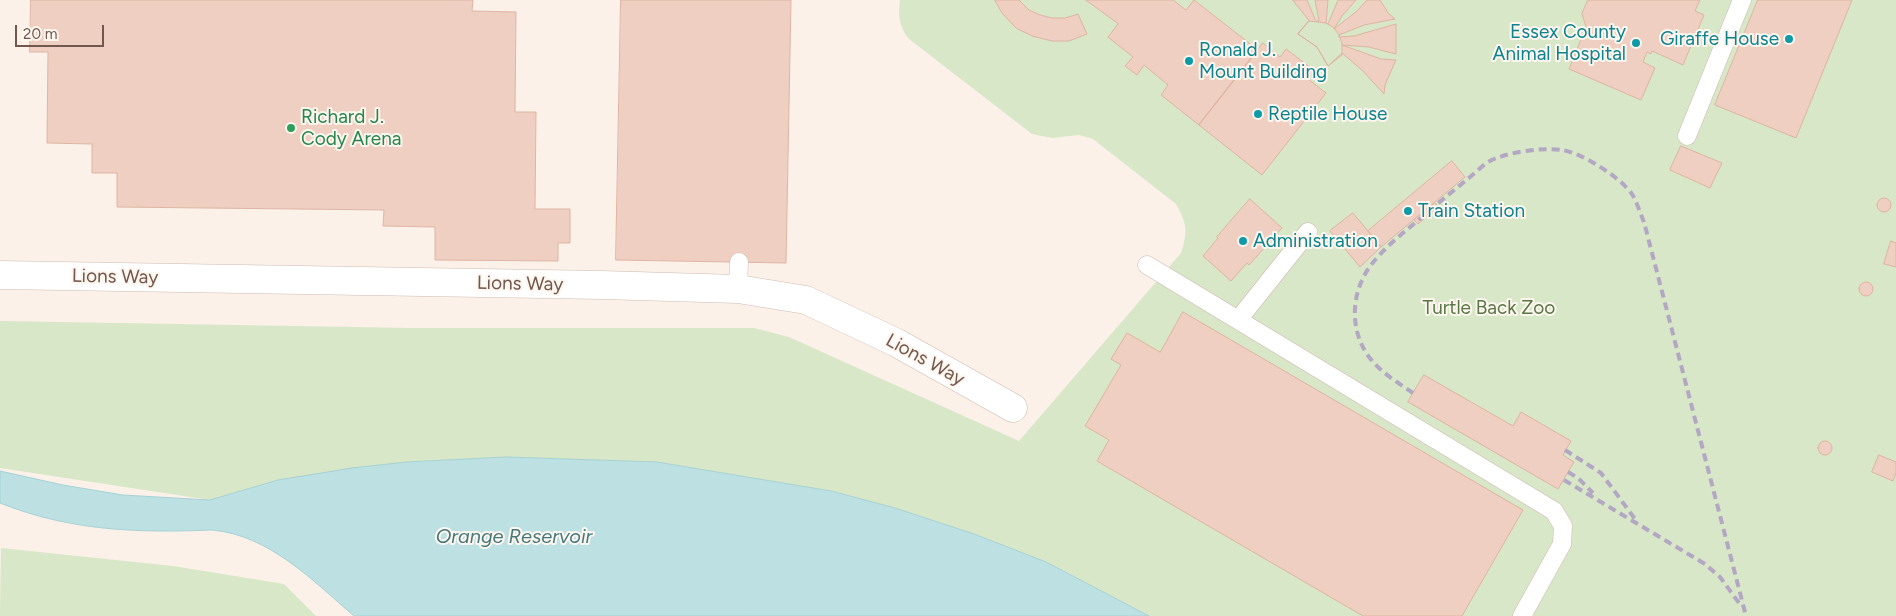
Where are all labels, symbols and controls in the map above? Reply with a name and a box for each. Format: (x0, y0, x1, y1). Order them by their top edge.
scale bar (18, 15, 106, 47)
place label: Essex County Animal Hospital (1493, 21, 1626, 65)
text: 20 m (23, 25, 57, 43)
place label: Giraffe House (1660, 28, 1779, 50)
marker: Giraffe House (1783, 33, 1795, 45)
marker: Essex County Animal Hospital (1630, 37, 1642, 49)
place label: Ronald J. Mount Building (1199, 39, 1327, 83)
marker: Ronald J. Mount Building (1183, 55, 1195, 67)
place label: Reptile House (1268, 103, 1387, 125)
place label: Richard J. Cody Arena (301, 106, 401, 150)
marker: Reptile House (1252, 108, 1264, 120)
marker: Richard J. Cody Arena (285, 122, 297, 134)
place label: Train Station (1418, 200, 1525, 222)
marker: Train Station (1402, 205, 1414, 217)
place label: Administration (1253, 230, 1378, 252)
marker: Administration (1237, 235, 1249, 247)
street label: Lions Way (72, 265, 158, 289)
street label: Lions Way (477, 272, 563, 296)
park label: Turtle Back Zoo (1423, 297, 1555, 319)
street label: Lions Way (882, 329, 968, 391)
water label: Orange Reservoir (436, 525, 592, 549)

